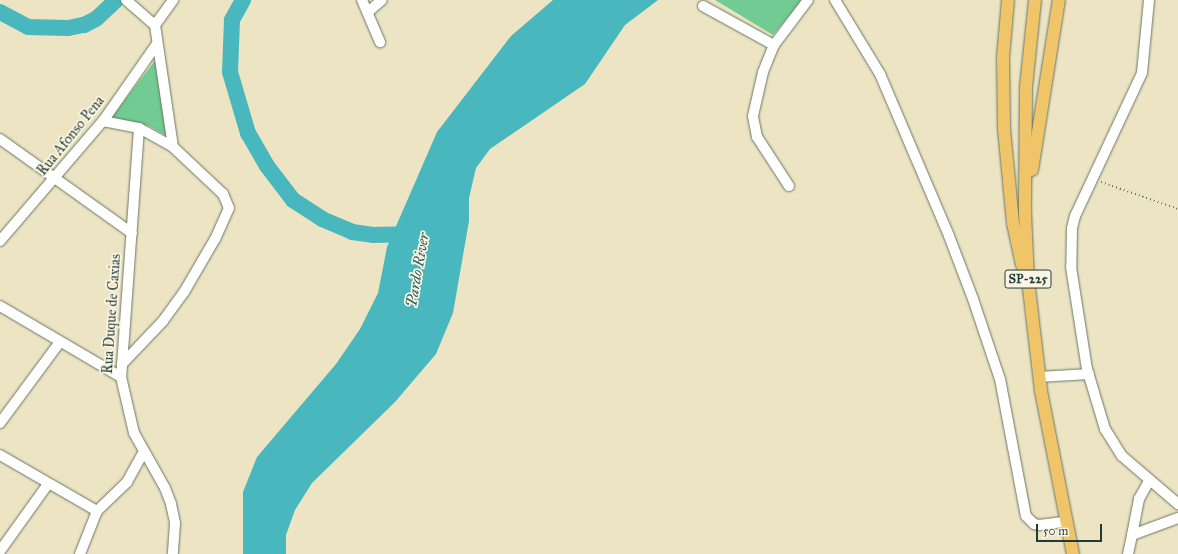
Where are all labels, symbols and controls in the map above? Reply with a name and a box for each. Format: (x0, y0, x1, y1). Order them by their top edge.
street label: Rua Afonso Pena (34, 93, 108, 179)
water label: Pardo River (403, 231, 433, 309)
street label: Rua Duque de Caxias (99, 254, 125, 374)
road number: SP-225 (1004, 268, 1052, 290)
scale bar (1038, 516, 1104, 542)
text: 50 m (1043, 524, 1068, 538)

